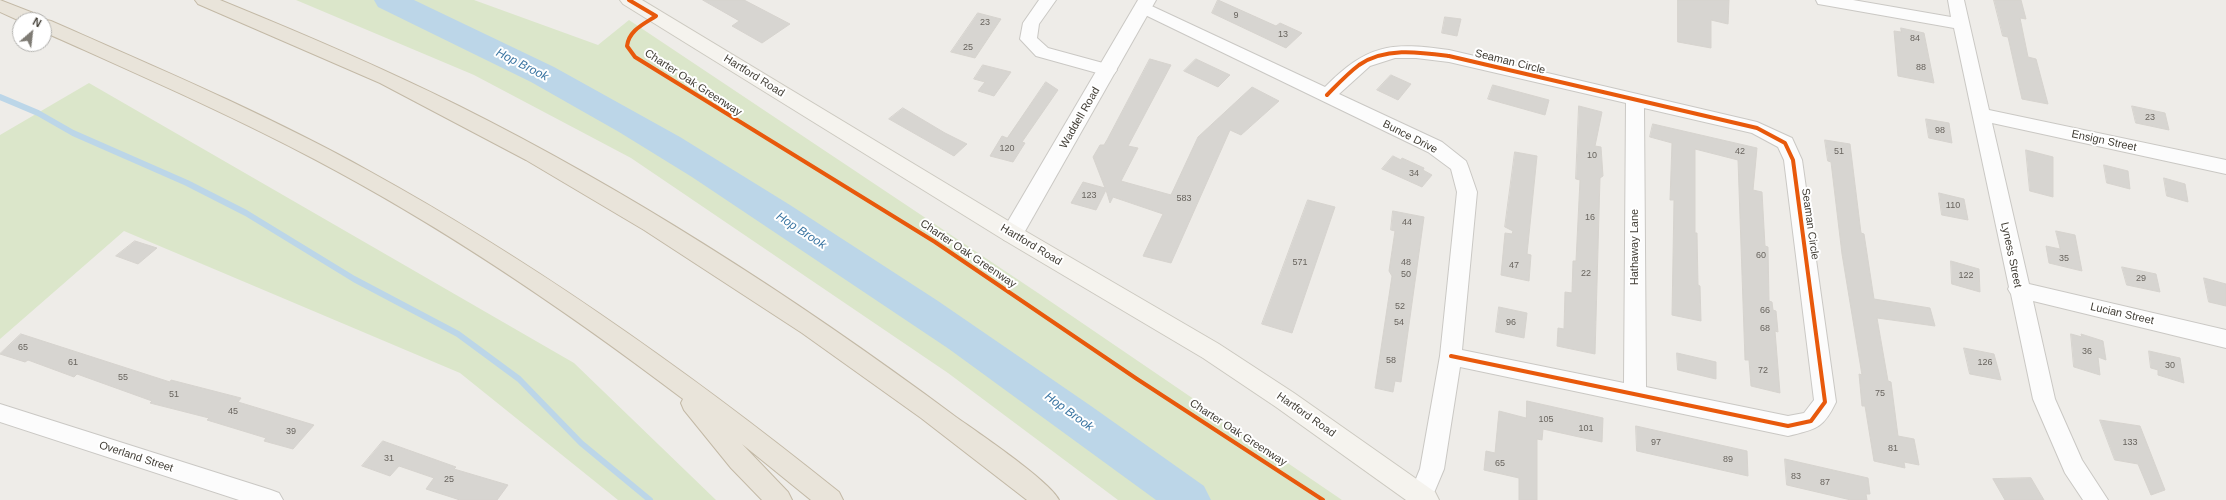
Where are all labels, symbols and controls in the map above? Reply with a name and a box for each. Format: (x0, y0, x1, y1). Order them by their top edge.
house number: 9 (1233, 11, 1239, 21)
north arrow (12, 12, 52, 52)
text: N (31, 15, 43, 29)
house number: 23 (980, 18, 990, 28)
house number: 13 (1278, 30, 1288, 40)
house number: 84 (1910, 34, 1920, 44)
house number: 25 (963, 43, 973, 53)
water label: Hop Brook (493, 46, 551, 84)
street label: Charter Oak Greenway (642, 47, 744, 119)
street label: Seaman Circle (1473, 47, 1547, 77)
street label: Hartford Road (721, 52, 787, 100)
house number: 88 (1916, 63, 1926, 73)
street label: Waddell Road (1057, 85, 1103, 151)
house number: 23 (2145, 113, 2155, 123)
street label: Bunce Drive (1380, 118, 1440, 156)
house number: 98 (1935, 126, 1945, 136)
street label: Ensign Street (2070, 128, 2138, 154)
house number: 120 (999, 144, 1015, 154)
house number: 42 (1735, 147, 1745, 157)
house number: 51 (1834, 147, 1844, 157)
house number: 10 (1587, 151, 1597, 161)
house number: 34 (1409, 169, 1419, 179)
street label: Seaman Circle (1798, 187, 1822, 261)
house number: 123 (1081, 191, 1097, 201)
house number: 583 (1176, 194, 1192, 204)
house number: 110 (1946, 201, 1960, 211)
street label: Hathaway Lane (1628, 209, 1642, 285)
water label: Hop Brook (773, 210, 829, 252)
house number: 16 (1585, 213, 1595, 223)
street label: Charter Oak Greenway (917, 217, 1019, 291)
house number: 44 (1402, 218, 1412, 228)
street label: Lyness Street (1998, 221, 2024, 289)
street label: Hartford Road (998, 222, 1064, 268)
house number: 60 (1756, 251, 1766, 261)
house number: 35 (2059, 254, 2069, 264)
house number: 571 (1292, 258, 1308, 268)
house number: 48 (1401, 258, 1411, 268)
house number: 47 (1509, 261, 1519, 271)
house number: 22 (1581, 269, 1591, 279)
house number: 50 (1401, 270, 1411, 280)
house number: 122 (1958, 271, 1974, 281)
house number: 29 (2136, 274, 2146, 284)
street label: Lucian Street (2089, 300, 2155, 328)
house number: 52 (1395, 302, 1405, 312)
house number: 66 (1760, 306, 1770, 316)
house number: 54 (1394, 318, 1404, 328)
house number: 96 (1506, 318, 1516, 328)
house number: 68 (1760, 324, 1770, 334)
house number: 65 (18, 343, 28, 353)
house number: 36 (2082, 347, 2092, 357)
house number: 58 (1386, 356, 1396, 366)
house number: 61 (68, 358, 78, 368)
house number: 126 (1977, 358, 1993, 368)
house number: 30 (2165, 361, 2175, 371)
house number: 72 (1758, 366, 1768, 376)
house number: 55 (118, 373, 128, 383)
house number: 75 (1875, 389, 1885, 399)
house number: 51 (169, 390, 179, 400)
water label: Hop Brook (1042, 390, 1096, 434)
street label: Hartford Road (1274, 390, 1338, 440)
street label: Charter Oak Greenway (1187, 397, 1289, 469)
house number: 45 (228, 407, 238, 417)
house number: 105 (1538, 415, 1554, 425)
house number: 101 (1578, 424, 1594, 434)
house number: 39 (286, 427, 296, 437)
house number: 97 (1651, 438, 1661, 448)
house number: 133 (2122, 438, 2138, 448)
street label: Overland Street (97, 439, 175, 475)
house number: 81 (1888, 444, 1898, 454)
house number: 31 (384, 454, 394, 464)
house number: 89 (1723, 455, 1733, 465)
house number: 65 (1495, 459, 1505, 469)
house number: 83 (1791, 472, 1801, 482)
house number: 25 (444, 475, 454, 485)
house number: 87 (1820, 478, 1830, 488)

